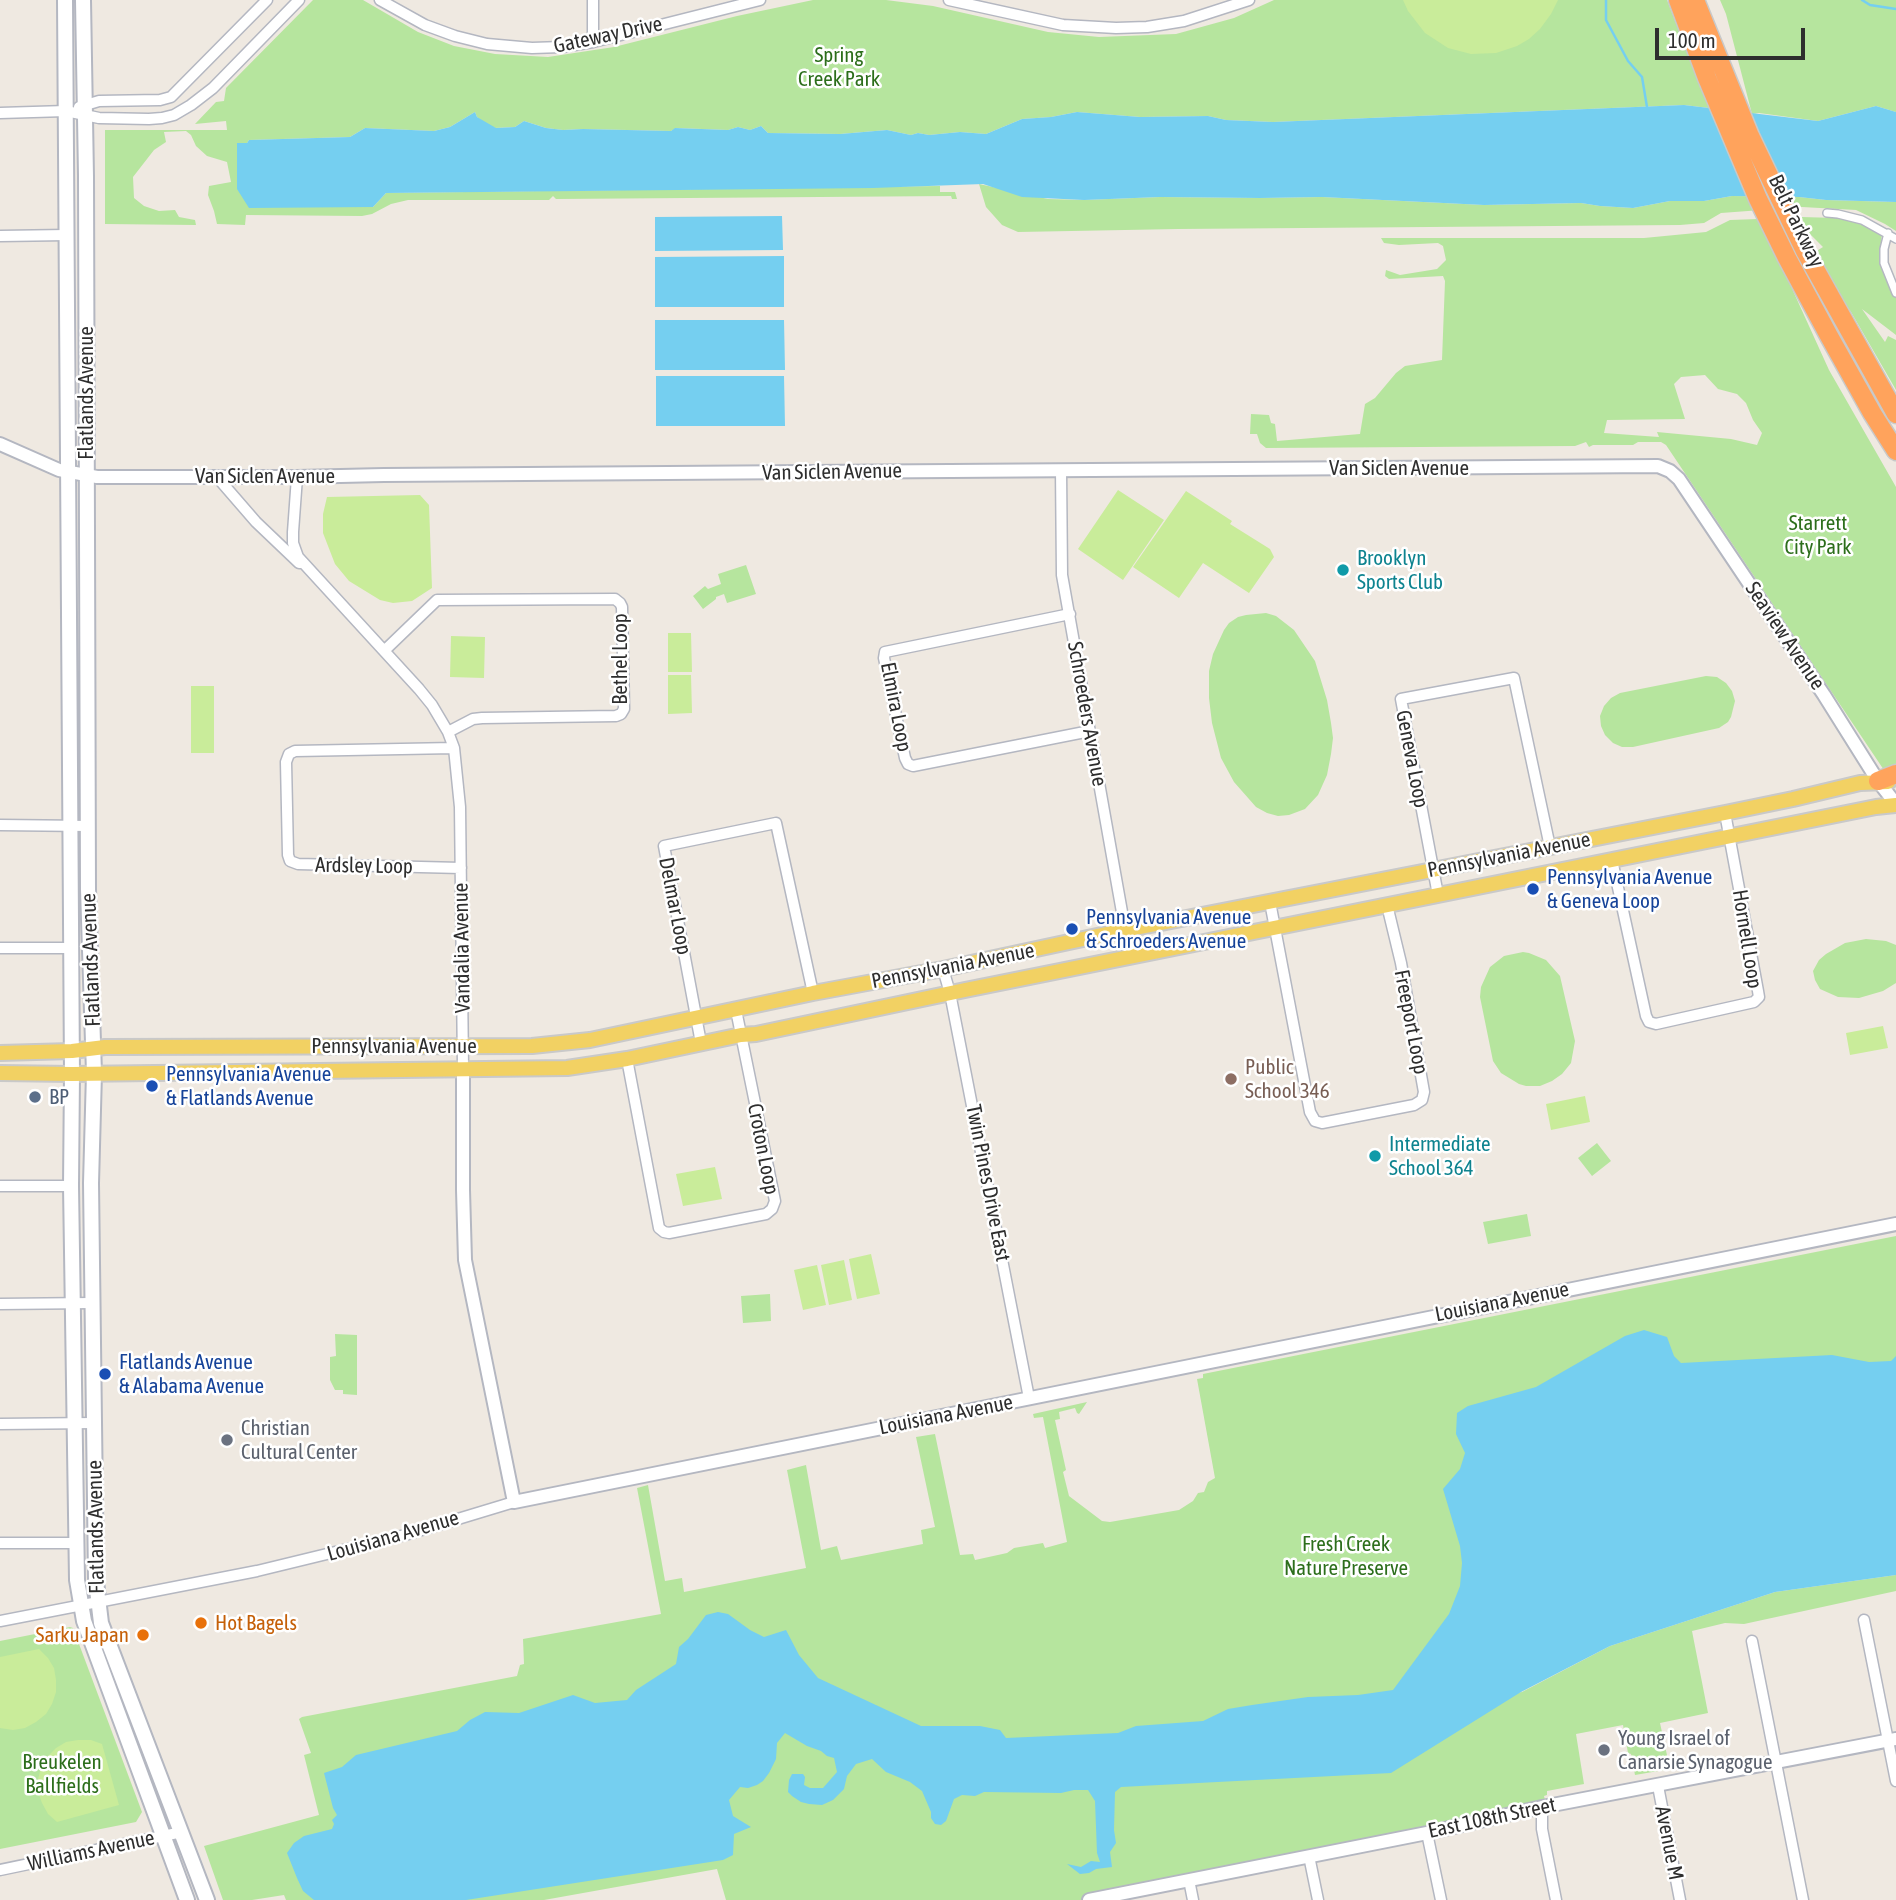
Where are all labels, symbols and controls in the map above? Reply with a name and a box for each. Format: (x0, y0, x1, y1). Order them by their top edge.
street label: Gateway Drive (551, 11, 665, 59)
scale bar (1658, 14, 1808, 58)
text: 100 m (1668, 28, 1716, 52)
park label: Spring Creek Park (798, 42, 880, 92)
street label: Belt Parkway (1763, 171, 1829, 271)
street label: Flatlands Avenue (73, 326, 99, 460)
street label: Van Siclen Avenue (1329, 455, 1469, 481)
street label: Van Siclen Avenue (762, 458, 902, 486)
street label: Van Siclen Avenue (195, 463, 335, 489)
park label: Starrett City Park (1785, 510, 1851, 560)
place label: Brooklyn Sports Club (1357, 545, 1443, 595)
marker: Brooklyn Sports Club (1335, 562, 1351, 578)
street label: Seaview Avenue (1740, 577, 1830, 695)
street label: Bethel Loop (607, 613, 633, 705)
street label: Schroeders Avenue (1062, 640, 1112, 788)
street label: Elmira Loop (875, 660, 917, 754)
street label: Geneva Loop (1390, 708, 1434, 810)
street label: Pennsylvania Avenue (1425, 827, 1593, 883)
street label: Ardsley Loop (315, 853, 413, 879)
street label: Delmar Loop (653, 855, 697, 957)
place label: Pennsylvania Avenue & Geneva Loop (1547, 864, 1712, 914)
marker: Pennsylvania Avenue & Geneva Loop (1525, 881, 1541, 897)
street label: Vandalia Avenue (448, 883, 476, 1013)
street label: Hornell Loop (1727, 888, 1767, 990)
street label: Flatlands Avenue (76, 893, 106, 1027)
place label: Pennsylvania Avenue & Schroeders Avenue (1086, 904, 1251, 954)
marker: Pennsylvania Avenue & Schroeders Avenue (1064, 921, 1080, 937)
street label: Pennsylvania Avenue (869, 938, 1037, 994)
street label: Freeport Loop (1389, 968, 1433, 1076)
street label: Pennsylvania Avenue (311, 1033, 477, 1059)
place label: Public School 346 (1245, 1054, 1330, 1104)
place label: Pennsylvania Avenue & Flatlands Avenue (166, 1061, 331, 1111)
marker: Public School 346 (1223, 1071, 1239, 1087)
marker: Pennsylvania Avenue & Flatlands Avenue (144, 1078, 160, 1094)
place label: BP (49, 1084, 69, 1110)
marker: BP (27, 1089, 43, 1105)
street label: Croton Loop (742, 1101, 784, 1197)
street label: Twin Pines Drive East (960, 1102, 1016, 1264)
place label: Intermediate School 364 (1389, 1131, 1491, 1181)
marker: Intermediate School 364 (1367, 1148, 1383, 1164)
street label: Louisiana Avenue (1433, 1277, 1571, 1327)
place label: Flatlands Avenue & Alabama Avenue (119, 1349, 264, 1399)
marker: Flatlands Avenue & Alabama Avenue (97, 1366, 113, 1382)
street label: Louisiana Avenue (877, 1390, 1015, 1440)
place label: Christian Cultural Center (241, 1415, 357, 1465)
marker: Christian Cultural Center (219, 1432, 235, 1448)
street label: Flatlands Avenue (82, 1460, 110, 1594)
street label: Louisiana Avenue (324, 1505, 462, 1567)
park label: Fresh Creek Nature Preserve (1284, 1531, 1408, 1581)
place label: Hot Bagels (215, 1610, 297, 1636)
marker: Hot Bagels (193, 1615, 209, 1631)
place label: Sarku Japan (36, 1622, 129, 1648)
marker: Sarku Japan (135, 1627, 151, 1643)
place label: Young Israel of Canarsie Synagogue (1618, 1725, 1772, 1775)
marker: Young Israel of Canarsie Synagogue (1596, 1742, 1612, 1758)
park label: Breukelen Ballfields (22, 1749, 102, 1799)
street label: East 108th Street (1426, 1792, 1558, 1844)
street label: Avenue M (1649, 1804, 1689, 1882)
street label: Williams Avenue (25, 1825, 157, 1877)

